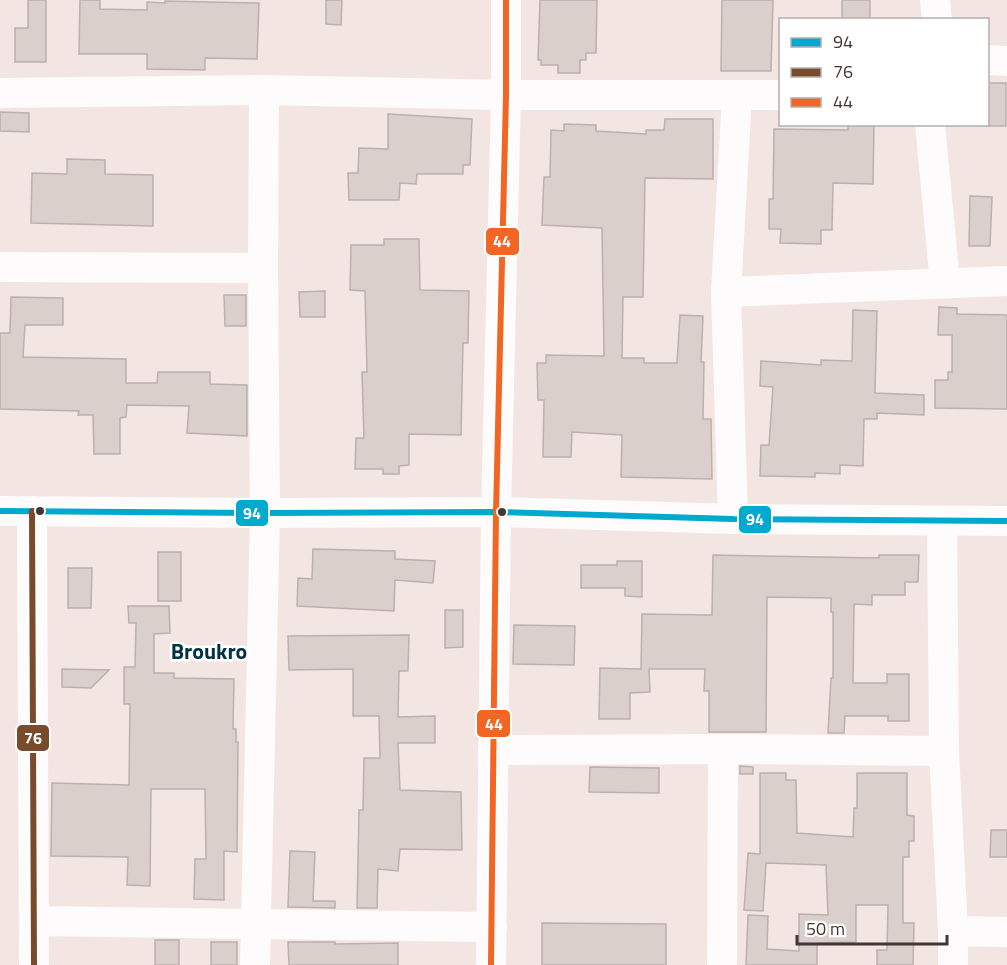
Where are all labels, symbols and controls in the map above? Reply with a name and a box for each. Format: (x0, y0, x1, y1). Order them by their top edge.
legend (779, 18, 989, 126)
text: 94 (833, 28, 853, 55)
text: 76 (833, 58, 853, 85)
text: 44 (833, 88, 853, 115)
line badge: 44 (485, 227, 520, 256)
text: 44 (493, 229, 511, 253)
line badge: 94 (235, 499, 269, 527)
text: 94 (243, 501, 261, 525)
unlabelled marker (34, 505, 46, 517)
line badge: 94 (738, 505, 772, 534)
unlabelled marker (496, 506, 508, 518)
text: 94 (746, 507, 764, 531)
district label: Broukro (171, 634, 247, 668)
line badge: 44 (476, 709, 511, 738)
text: 44 (485, 712, 503, 736)
line badge: 76 (16, 724, 50, 752)
text: 76 (24, 726, 42, 750)
scale bar (797, 908, 947, 946)
text: 50 m (806, 915, 845, 942)

